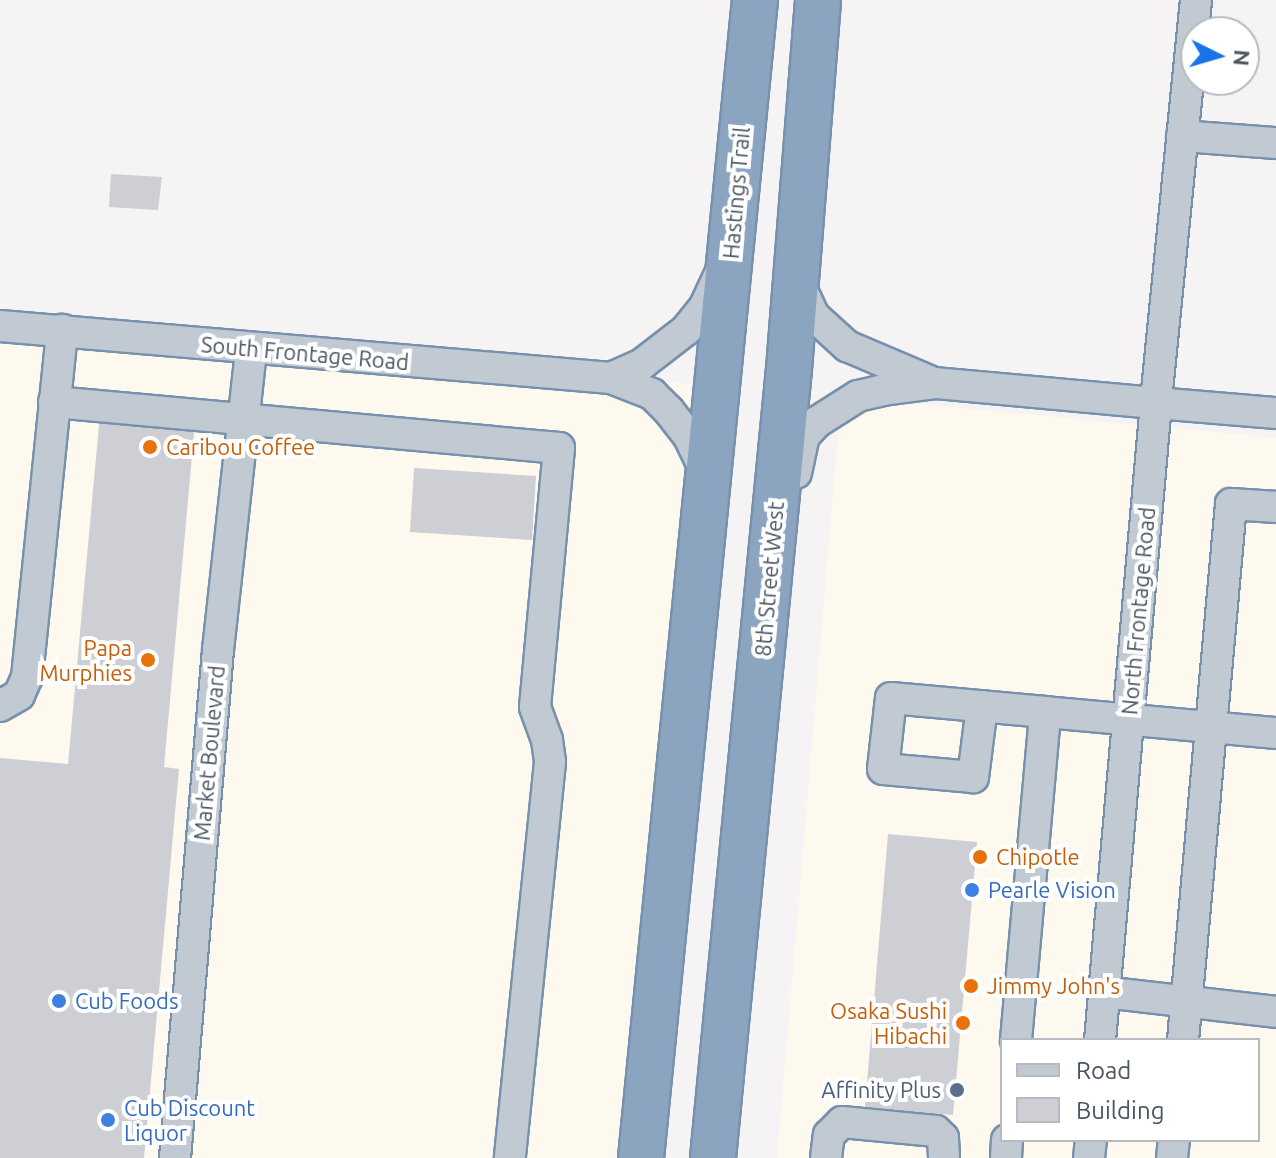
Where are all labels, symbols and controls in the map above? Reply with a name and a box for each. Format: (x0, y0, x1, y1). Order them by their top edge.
north arrow (1180, 16, 1260, 96)
text: N (1229, 49, 1256, 67)
street label: Hastings Trail (717, 126, 755, 260)
street label: South Frontage Road (200, 331, 410, 375)
place label: Caribou Coffee (166, 434, 315, 460)
marker: Caribou Coffee (141, 438, 159, 456)
street label: 8th Street West (749, 500, 789, 658)
street label: North Frontage Road (1116, 506, 1160, 716)
place label: Papa Murphies (40, 634, 132, 686)
marker: Papa Murphies (139, 651, 157, 669)
street label: Market Boulevard (188, 664, 230, 842)
place label: Chipotle (996, 844, 1080, 870)
marker: Chipotle (971, 848, 989, 866)
place label: Pearle Vision (988, 877, 1116, 903)
marker: Pearle Vision (963, 881, 981, 899)
place label: Jimmy John's (987, 973, 1120, 999)
marker: Jimmy John's (962, 977, 980, 995)
place label: Cub Foods (75, 988, 178, 1014)
marker: Cub Foods (50, 992, 68, 1010)
place label: Osaka Sushi Hibachi (830, 997, 947, 1048)
marker: Osaka Sushi Hibachi (954, 1014, 972, 1032)
legend (1000, 1038, 1260, 1142)
text: Road (1076, 1057, 1131, 1084)
place label: Affinity Plus (821, 1077, 941, 1103)
marker: Affinity Plus (948, 1081, 966, 1099)
place label: Cub Discount Liquor (124, 1094, 255, 1146)
text: Building (1076, 1097, 1164, 1124)
marker: Cub Discount Liquor (99, 1111, 117, 1129)

